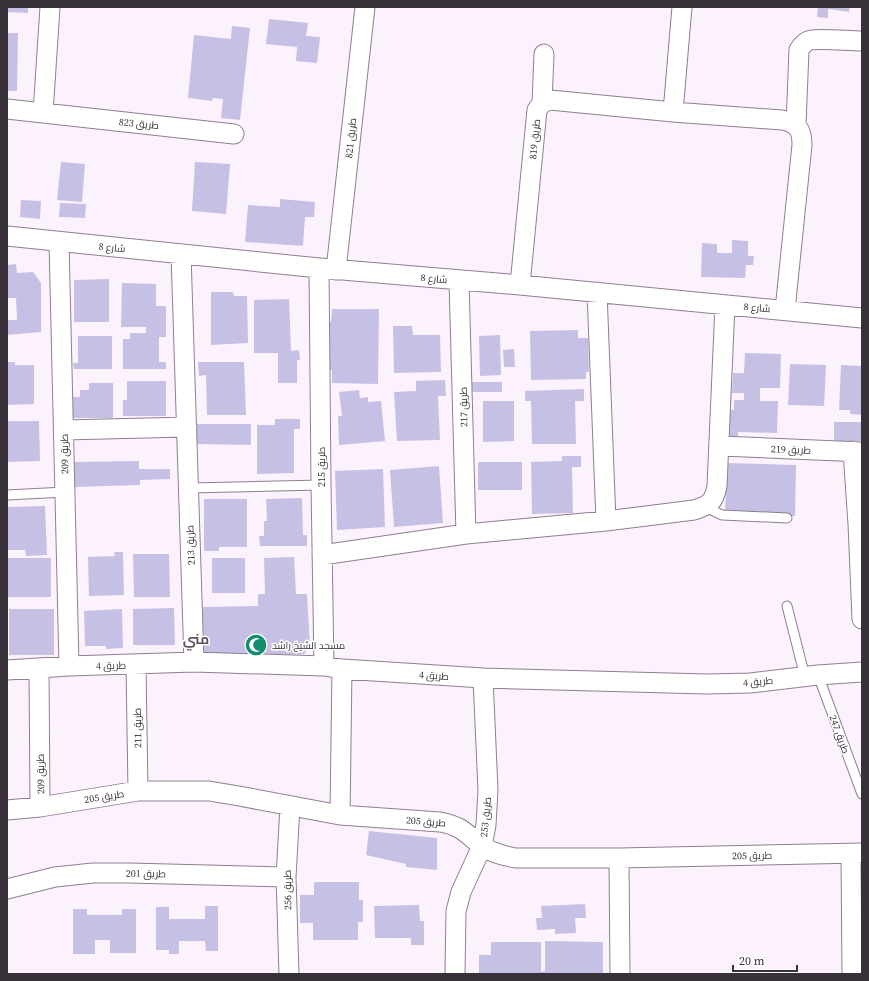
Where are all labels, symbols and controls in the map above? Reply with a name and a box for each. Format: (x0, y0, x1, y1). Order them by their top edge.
street label: طريق 823 (118, 115, 160, 132)
street label: طريق 821 (342, 117, 359, 159)
street label: طريق 819 (526, 118, 543, 160)
street label: شارع 8 (98, 240, 126, 255)
street label: شارع 8 (420, 271, 448, 286)
street label: شارع 8 (743, 300, 771, 315)
street label: طريق 217 (457, 387, 470, 427)
street label: طريق 209 (58, 434, 71, 474)
street label: طريق 219 (771, 442, 811, 457)
street label: طريق 215 (315, 447, 328, 487)
street label: طريق 213 (183, 525, 198, 565)
district label: مني (183, 629, 209, 651)
mosque icon: مسجد الشيخ راشد (243, 632, 269, 658)
place label: مسجد الشيخ راشد (272, 639, 345, 652)
street label: طريق 4 (96, 659, 126, 672)
street label: طريق 4 (418, 668, 449, 683)
street label: طريق 4 (742, 674, 774, 689)
street label: طريق 211 (131, 708, 144, 748)
street label: طريق 247 (827, 713, 853, 755)
street label: طريق 209 (34, 754, 47, 794)
street label: طريق 205 (83, 787, 125, 806)
street label: طريق 253 (477, 796, 494, 838)
street label: طريق 205 (405, 813, 447, 830)
street label: طريق 205 (732, 849, 772, 862)
street label: طريق 201 (126, 867, 166, 880)
street label: طريق 256 (281, 870, 294, 910)
scale bar (733, 947, 797, 973)
text: 20 m (739, 953, 765, 969)

